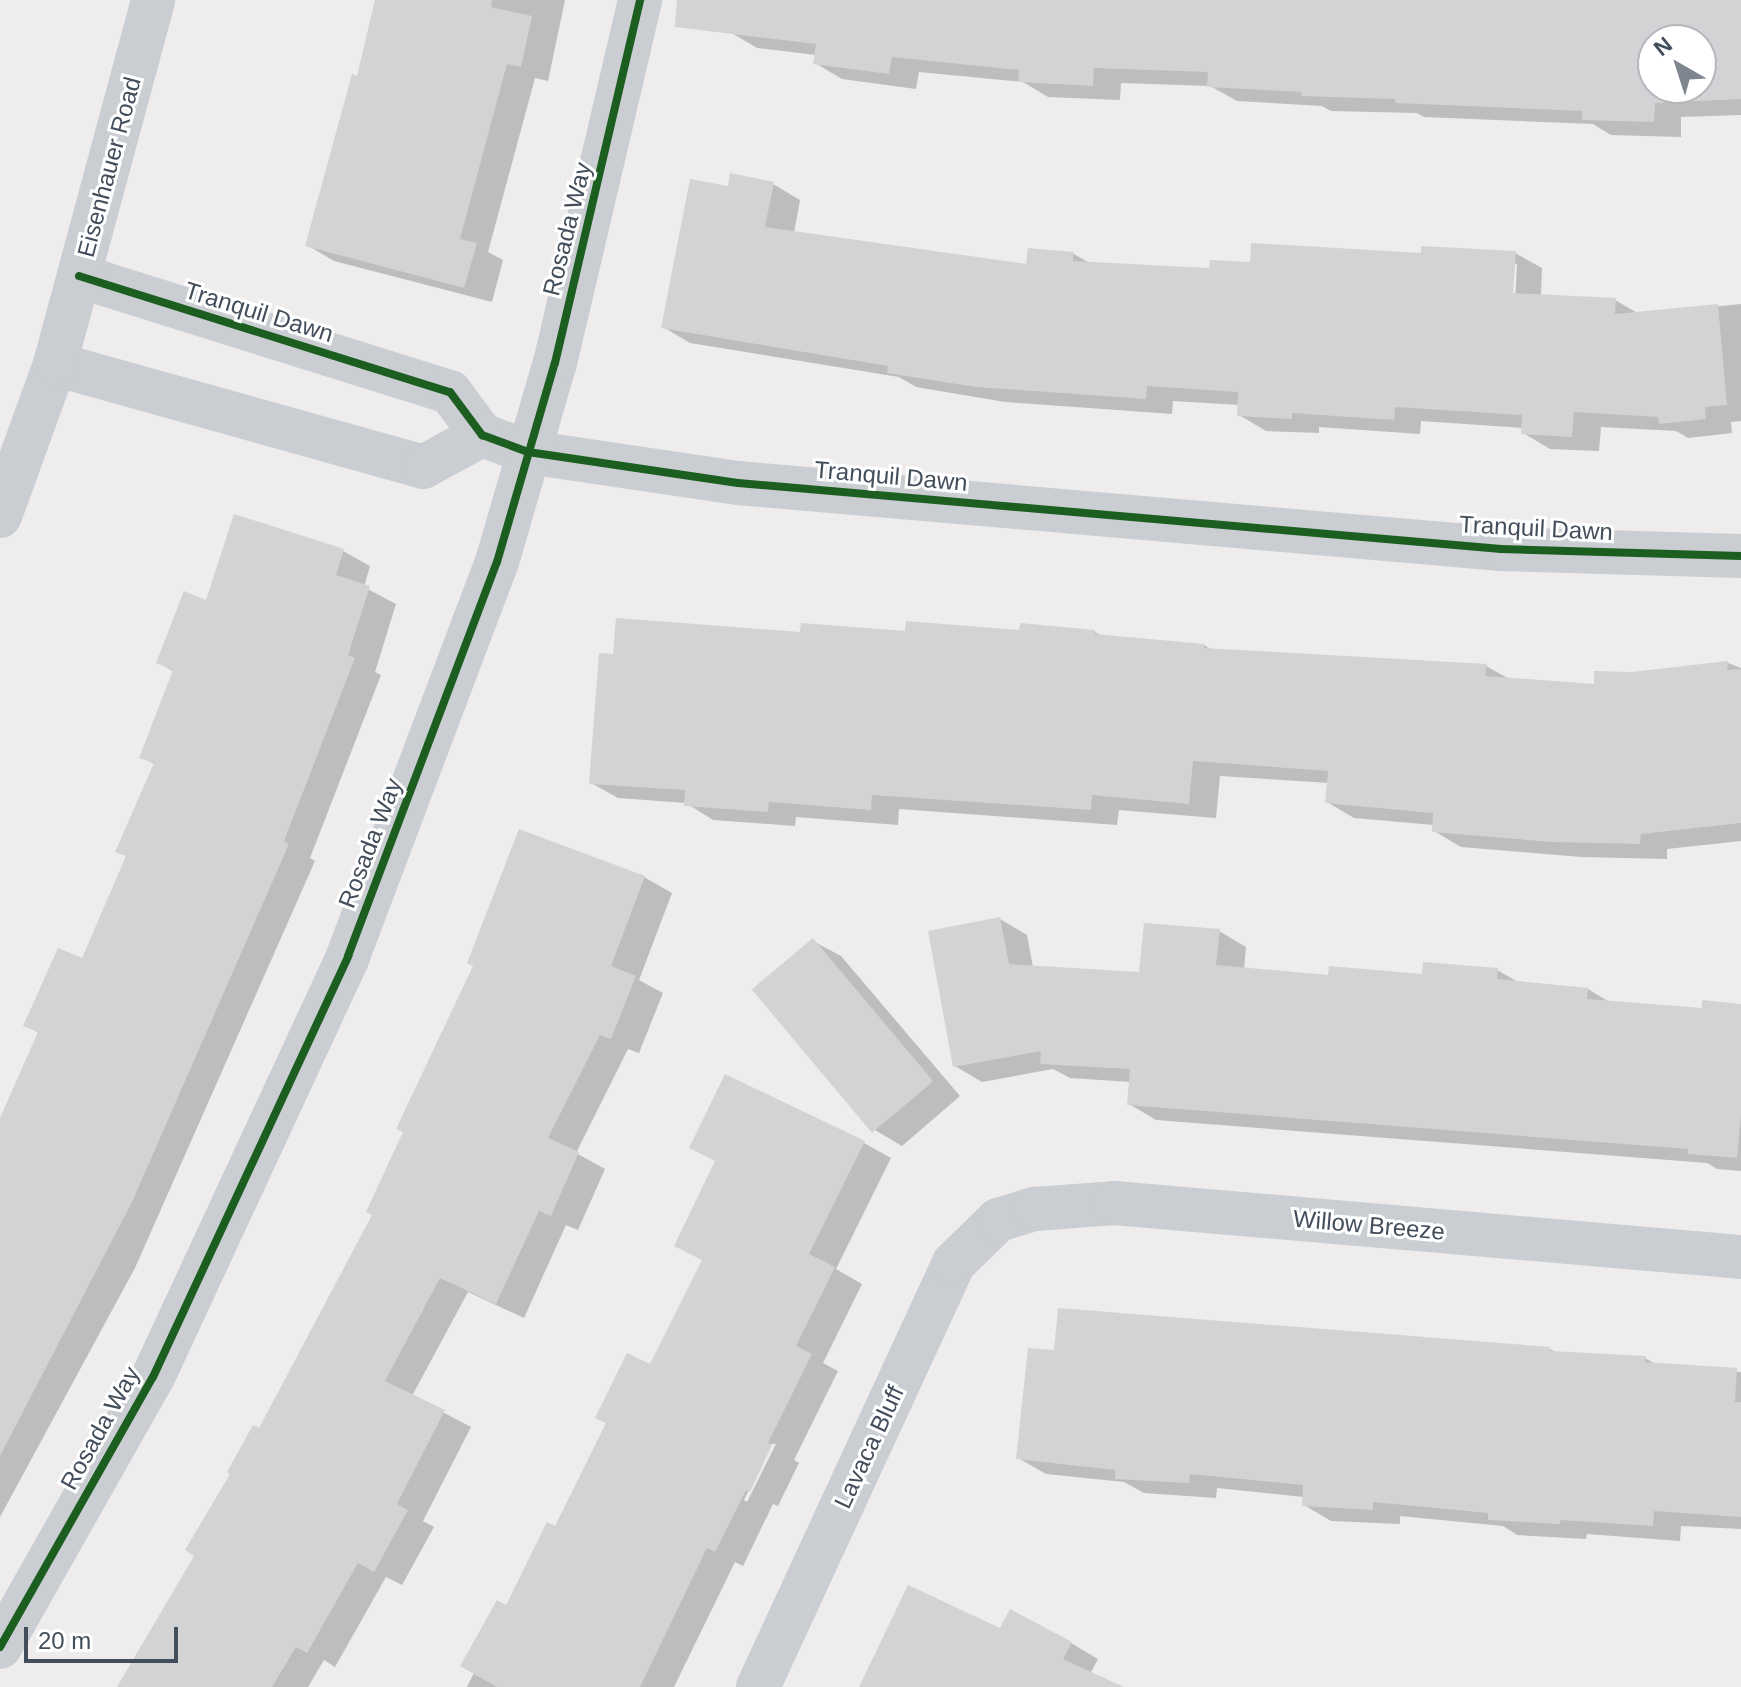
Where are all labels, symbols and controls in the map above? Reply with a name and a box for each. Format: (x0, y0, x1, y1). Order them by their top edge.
north arrow (1637, 24, 1717, 104)
text: N (1649, 32, 1677, 61)
street label: Eisenhauer Road (71, 74, 147, 260)
street label: Rosada Way (537, 159, 597, 299)
street label: Tranquil Dawn (181, 276, 337, 348)
street label: Tranquil Dawn (813, 455, 969, 497)
street label: Tranquil Dawn (1458, 510, 1614, 546)
street label: Rosada Way (332, 774, 408, 912)
street label: Willow Breeze (1292, 1204, 1446, 1246)
street label: Rosada Way (54, 1361, 146, 1495)
street label: Lavaca Bluff (828, 1381, 910, 1513)
scale bar (28, 1611, 182, 1661)
text: 20 m (38, 1627, 91, 1654)

